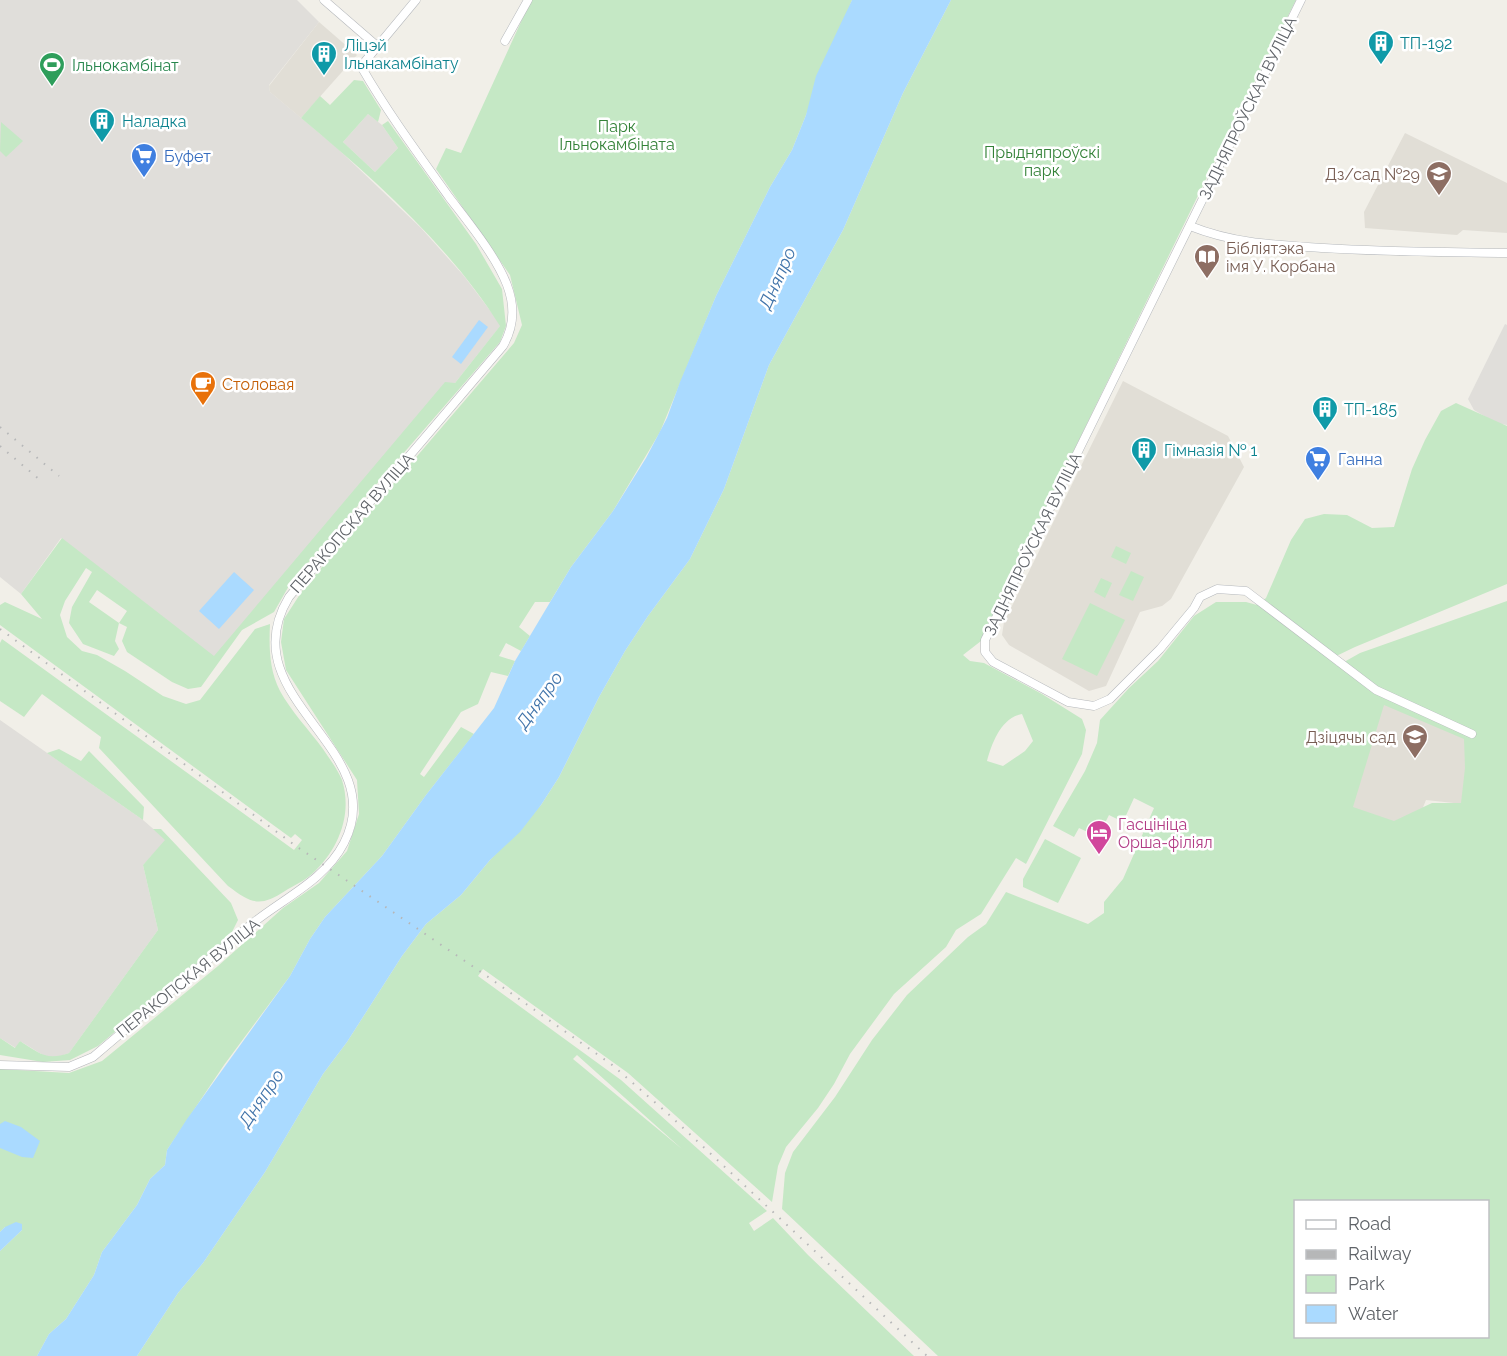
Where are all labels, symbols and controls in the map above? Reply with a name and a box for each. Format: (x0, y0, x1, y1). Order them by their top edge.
street label: ЗАДНЯПРОЎСКАЯ ВУЛІЦА (1195, 13, 1301, 203)
building icon: ТП-192 (1366, 28, 1396, 66)
place label: ТП-192 (1400, 34, 1452, 53)
place label: Ліцэй Ільнакамбінату (344, 36, 459, 73)
building icon: Ліцэй Ільнакамбінату (309, 39, 339, 77)
sports icon: Ільнокамбінат (37, 50, 67, 88)
place label: Ільнокамбінат (72, 56, 179, 75)
building icon: Наладка (87, 106, 117, 144)
place label: Наладка (122, 112, 187, 131)
park label: Парк Ільнокамбіната (559, 117, 675, 154)
supermarket icon: Буфет (129, 141, 159, 179)
park label: Прыдняпроўскі парк (984, 143, 1100, 180)
place label: Буфет (164, 147, 211, 166)
school or university icon: Дз/сад №29 (1424, 159, 1454, 197)
place label: Дз/сад №29 (1325, 165, 1420, 184)
place label: Бібліятэка імя У. Корбана (1226, 239, 1336, 276)
library icon: Бібліятэка імя У. Корбана (1192, 242, 1222, 280)
water label: Дняпро (754, 244, 800, 313)
cafe icon: Столовая (188, 369, 218, 407)
place label: Столовая (222, 375, 294, 394)
building icon: ТП-185 (1310, 394, 1340, 432)
place label: ТП-185 (1344, 400, 1397, 419)
building icon: Гімназія № 1 (1129, 435, 1159, 473)
place label: Гімназія № 1 (1164, 441, 1258, 460)
supermarket icon: Ганна (1303, 444, 1333, 482)
street label: ПЕРАКОПСКАЯ ВУЛІЦА (286, 449, 418, 597)
street label: ЗАДНЯПРОЎСКАЯ ВУЛІЦА (980, 449, 1086, 639)
place label: Ганна (1338, 450, 1382, 469)
water label: Дняпро (511, 667, 567, 734)
school or university icon: Дзіцячы сад (1400, 722, 1430, 760)
place label: Дзіцячы сад (1306, 728, 1396, 747)
place label: Гасцініца Орша-філіял (1118, 815, 1213, 852)
hotel icon: Гасцініца Орша-філіял (1084, 818, 1114, 856)
street label: ПЕРАКОПСКАЯ ВУЛІЦА (112, 914, 264, 1042)
water label: Дняпро (233, 1065, 288, 1132)
legend (1294, 1200, 1489, 1338)
text: Road (1348, 1213, 1391, 1234)
text: Railway (1348, 1243, 1412, 1264)
text: Park (1348, 1273, 1385, 1294)
text: Water (1348, 1303, 1399, 1324)

